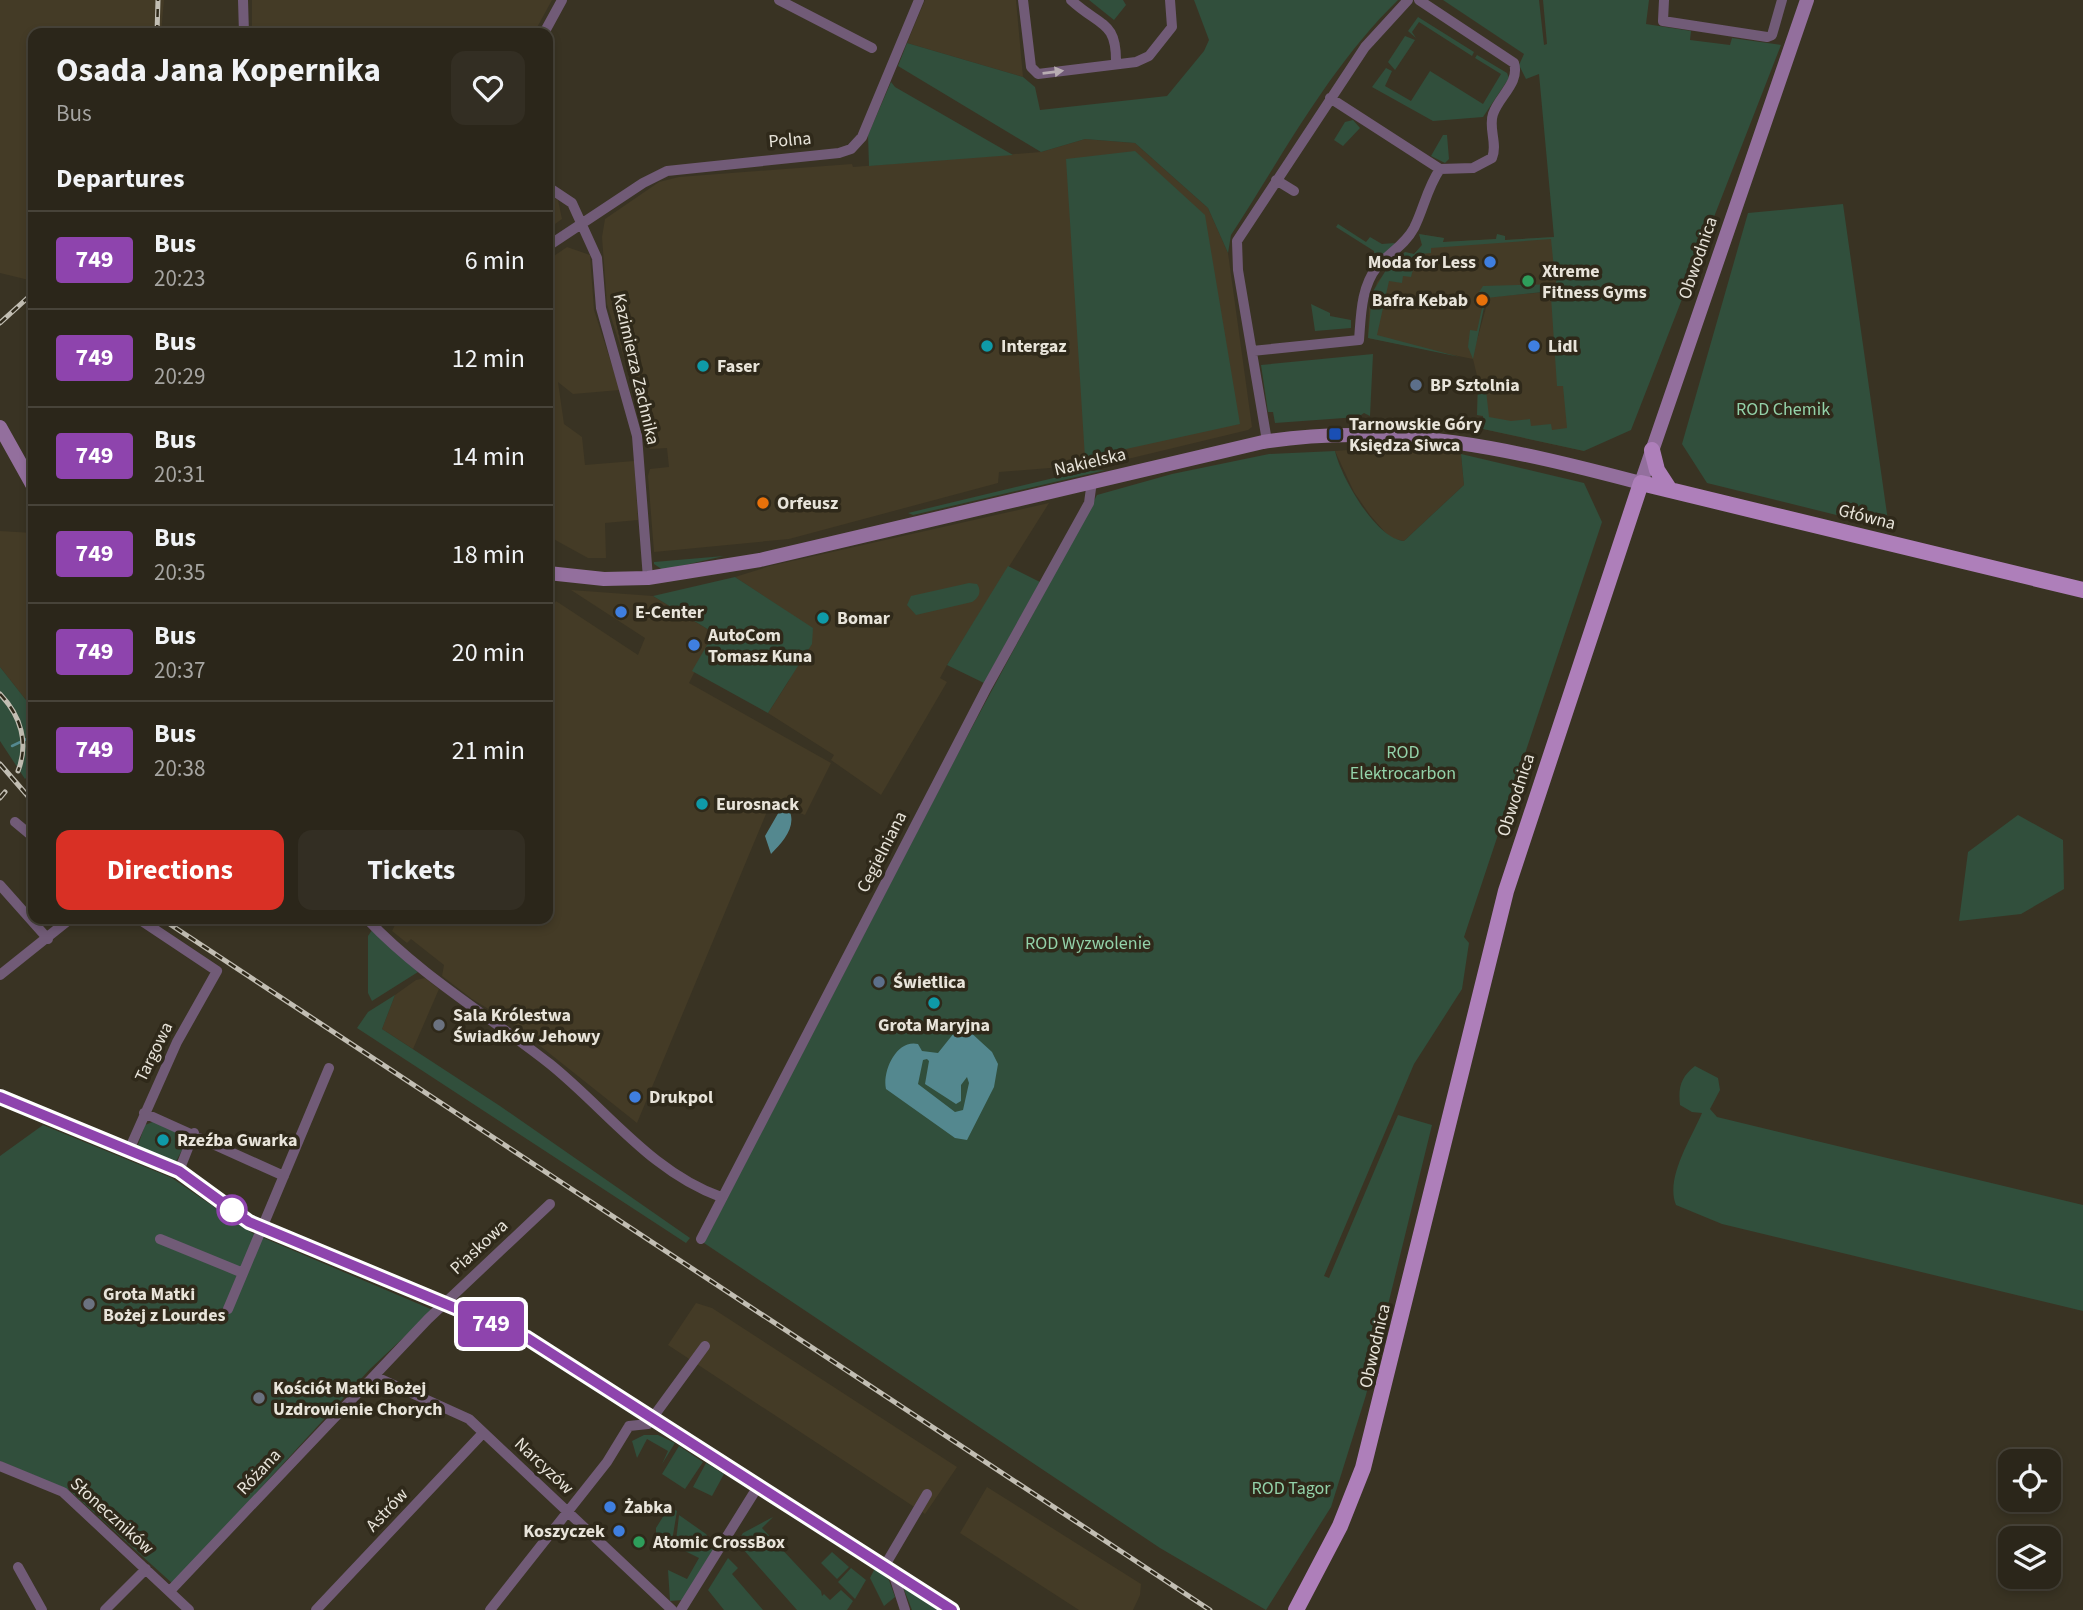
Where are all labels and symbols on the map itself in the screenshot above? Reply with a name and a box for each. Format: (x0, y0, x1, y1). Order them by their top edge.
one-way arrow (1042, 66, 1064, 77)
street label: Polna (767, 126, 813, 154)
street label: Obwodnica (1672, 213, 1724, 303)
place label: Moda for Less (1368, 250, 1476, 275)
marker: Moda for Less (1482, 254, 1498, 270)
place label: Xtreme Fitness Gyms (1542, 259, 1647, 305)
marker: Xtreme Fitness Gyms (1520, 273, 1536, 289)
place label: Bafra Kebab (1372, 288, 1468, 313)
street label: Kazimierza Zachnika (606, 291, 666, 447)
marker: Bafra Kebab (1474, 292, 1490, 308)
place label: Intergaz (1001, 334, 1067, 359)
place label: Lidl (1548, 334, 1578, 359)
marker: Intergaz (979, 338, 995, 354)
marker: Lidl (1526, 338, 1542, 354)
place label: Faser (717, 354, 761, 379)
marker: Faser (695, 358, 711, 374)
place label: BP Sztolnia (1430, 373, 1520, 398)
marker: BP Sztolnia (1408, 377, 1424, 393)
park label: ROD Chemik (1736, 397, 1830, 422)
place label: Tarnowskie Góry Księdza Siwca (1349, 412, 1483, 458)
marker: Tarnowskie Góry Księdza Siwca (1327, 426, 1343, 442)
street label: Nakielska (1052, 442, 1128, 482)
place label: Orfeusz (777, 491, 838, 516)
marker: Orfeusz (755, 495, 771, 511)
street label: Główna (1836, 498, 1898, 536)
place label: E-Center (635, 600, 705, 625)
marker: E-Center (613, 604, 629, 620)
place label: Bomar (837, 606, 891, 631)
marker: Bomar (815, 610, 831, 626)
place label: AutoCom Tomasz Kuna (707, 623, 812, 669)
marker: AutoCom Tomasz Kuna (686, 637, 702, 653)
park label: ROD Elektrocarbon (1350, 740, 1456, 786)
street label: Obwodnica (1491, 750, 1541, 840)
place label: Eurosnack (716, 792, 799, 817)
marker: Eurosnack (694, 796, 710, 812)
street label: Cegielniana (851, 807, 913, 897)
park label: ROD Wyzwolenie (1025, 931, 1151, 956)
place label: Świetlica (893, 970, 966, 995)
marker: Świetlica (871, 974, 887, 990)
marker: Grota Maryjna (926, 995, 942, 1011)
place label: Sala Królestwa Świadków Jehowy (453, 1003, 601, 1049)
place label: Grota Maryjna (878, 1013, 990, 1038)
marker: Sala Królestwa Świadków Jehowy (431, 1017, 447, 1033)
street label: Targowa (129, 1018, 179, 1086)
place label: Drukpol (649, 1085, 713, 1110)
marker: Drukpol (627, 1089, 643, 1105)
place label: Rzeźba Gwarka (177, 1128, 298, 1153)
marker: Rzeźba Gwarka (155, 1132, 171, 1148)
unlabelled marker (217, 1195, 247, 1225)
street label: Piaskowa (444, 1214, 514, 1280)
place label: Grota Matki Bożej z Lourdes (103, 1282, 225, 1328)
marker: Grota Matki Bożej z Lourdes (81, 1296, 97, 1312)
line badge: 749 (451, 1301, 531, 1347)
street label: Obwodnica (1353, 1301, 1397, 1391)
place label: Kościół Matki Bożej Uzdrowienie Chorych (273, 1376, 443, 1422)
marker: Kościół Matki Bożej Uzdrowienie Chorych (251, 1390, 267, 1406)
street label: Narcyzów (509, 1432, 579, 1500)
street label: Różana (231, 1443, 287, 1501)
street label: Słoneczników (65, 1472, 159, 1560)
park label: ROD Tagor (1251, 1476, 1331, 1501)
street label: Astrów (360, 1482, 414, 1538)
place label: Żabka (624, 1495, 673, 1520)
marker: Żabka (602, 1499, 618, 1515)
place label: Koszyczek (523, 1519, 605, 1544)
marker: Koszyczek (611, 1523, 627, 1539)
place label: Atomic CrossBox (652, 1530, 785, 1555)
marker: Atomic CrossBox (631, 1534, 647, 1550)

